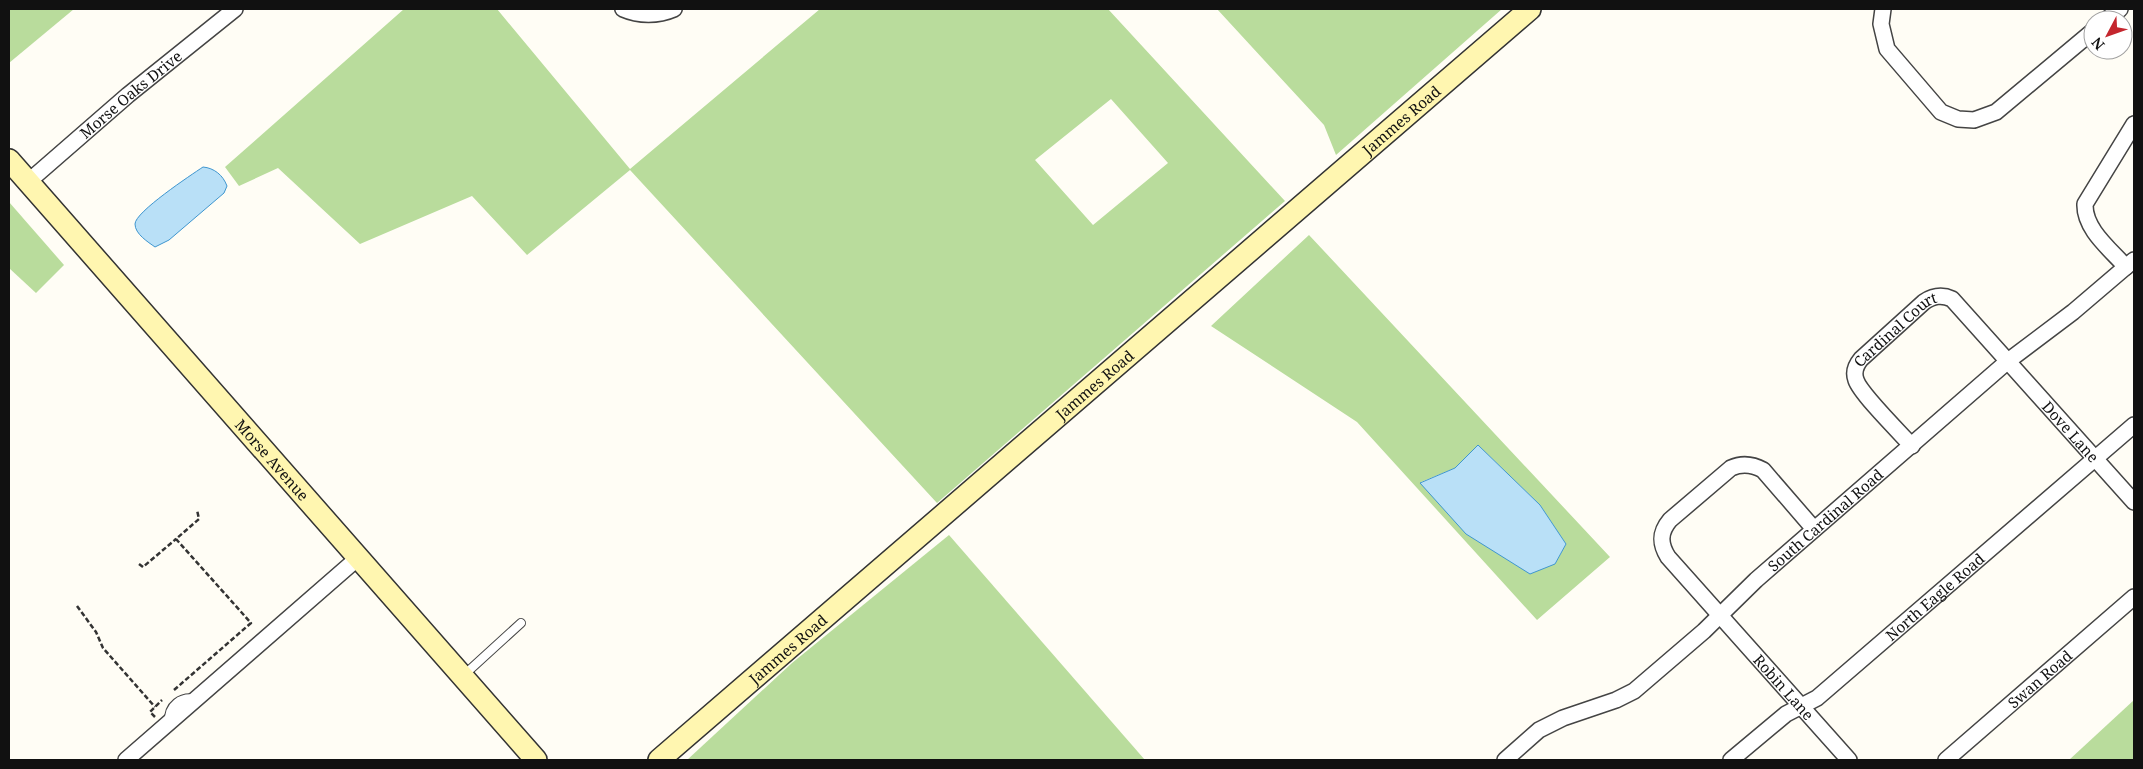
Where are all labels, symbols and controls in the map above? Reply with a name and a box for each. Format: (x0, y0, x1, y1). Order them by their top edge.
north arrow (2083, 10, 2133, 60)
text: N (2087, 33, 2109, 54)
street label: Morse Oaks Drive (75, 46, 186, 143)
street label: Jammes Road (1357, 81, 1444, 160)
street label: Cardinal Court (1849, 287, 1939, 371)
street label: Jammes Road (1050, 345, 1138, 424)
street label: Dove Lane (2038, 397, 2103, 466)
street label: Morse Avenue (231, 415, 314, 505)
street label: South Cardinal Road (1763, 464, 1887, 576)
street label: North Eagle Road (1881, 548, 1988, 645)
street label: Jammes Road (744, 610, 831, 689)
street label: Swan Road (2003, 645, 2076, 712)
street label: Robin Lane (1749, 650, 1819, 724)

